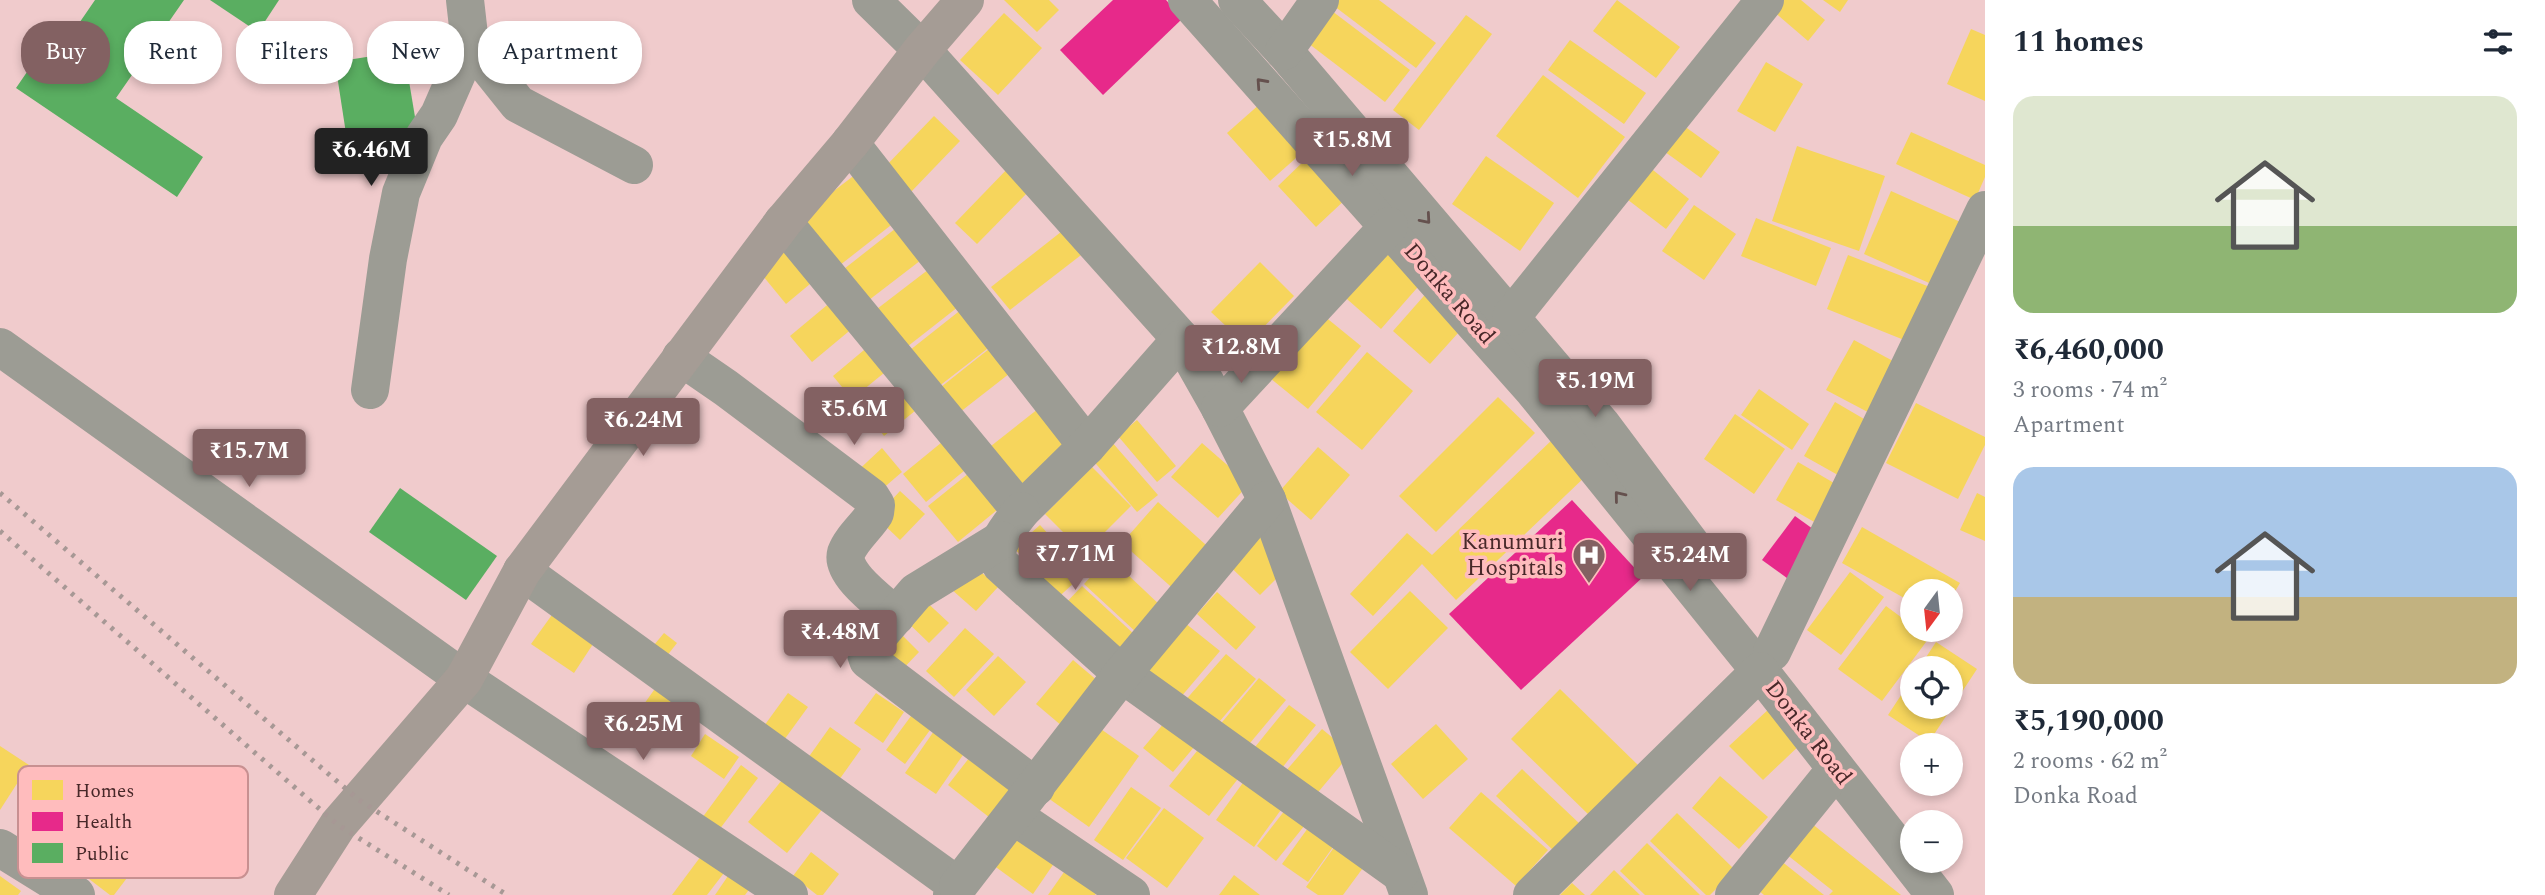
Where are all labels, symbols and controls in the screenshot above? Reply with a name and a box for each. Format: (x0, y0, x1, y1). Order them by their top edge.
text: 11 homes (2013, 19, 2144, 65)
chip: Buy (21, 21, 110, 84)
chip: Rent (124, 21, 222, 84)
chip: Filters (236, 21, 353, 84)
chip: New (367, 21, 464, 84)
chip: Apartment (478, 21, 642, 84)
icon: filters (2479, 23, 2517, 61)
one-way arrow (1257, 78, 1269, 91)
pin: ₹15.8M (1295, 118, 1409, 178)
text: ₹15.8M (1312, 123, 1392, 158)
pin: ₹6.46M (314, 128, 428, 188)
text: ₹6.46M (331, 133, 411, 168)
icon: home (2202, 142, 2328, 268)
one-way arrow (1418, 210, 1430, 223)
street label: Donka Road (1395, 235, 1503, 353)
pin: ₹12.8M (1184, 326, 1298, 385)
text: ₹6,460,000 (2013, 327, 2164, 373)
text: ₹12.8M (1201, 330, 1281, 365)
pin: ₹5.19M (1538, 360, 1652, 419)
text: ₹5.19M (1555, 364, 1635, 399)
text: 3 rooms · 74 m² (2013, 373, 2167, 408)
pin: ₹5.6M (805, 388, 903, 447)
text: ₹5.6M (820, 392, 888, 427)
pin: ₹6.24M (586, 398, 700, 458)
text: ₹6.24M (603, 403, 683, 438)
text: Apartment (2013, 408, 2125, 443)
pin: ₹15.7M (192, 430, 306, 489)
text: ₹15.7M (209, 434, 289, 469)
one-way arrow (1614, 491, 1627, 503)
icon: home (2202, 513, 2328, 639)
place label: Kanumuri Hospitals (1461, 525, 1564, 586)
pin: ₹7.71M (1018, 532, 1132, 592)
pin: ₹5.24M (1633, 534, 1747, 593)
hospital icon: Kanumuri Hospitals (1570, 536, 1608, 585)
text: ₹7.71M (1035, 537, 1115, 572)
text: ₹5.24M (1650, 538, 1730, 573)
north arrow (1900, 579, 1964, 642)
map controls (1900, 579, 1963, 873)
pin: ₹4.48M (783, 610, 897, 670)
text: ₹4.48M (800, 615, 880, 650)
button: locate (1900, 656, 1963, 719)
street label: Donka Road (1756, 673, 1860, 793)
text: ₹5,190,000 (2013, 698, 2164, 744)
pin: ₹6.25M (586, 702, 700, 762)
text: ₹6.25M (603, 707, 683, 742)
button: + (1900, 733, 1963, 796)
text: 2 rooms · 62 m² (2013, 744, 2167, 779)
legend (18, 766, 248, 878)
text: Homes (75, 777, 134, 806)
text: Donka Road (2013, 779, 2138, 814)
text: Health (75, 808, 132, 837)
button: − (1900, 810, 1963, 873)
text: Public (75, 840, 129, 869)

